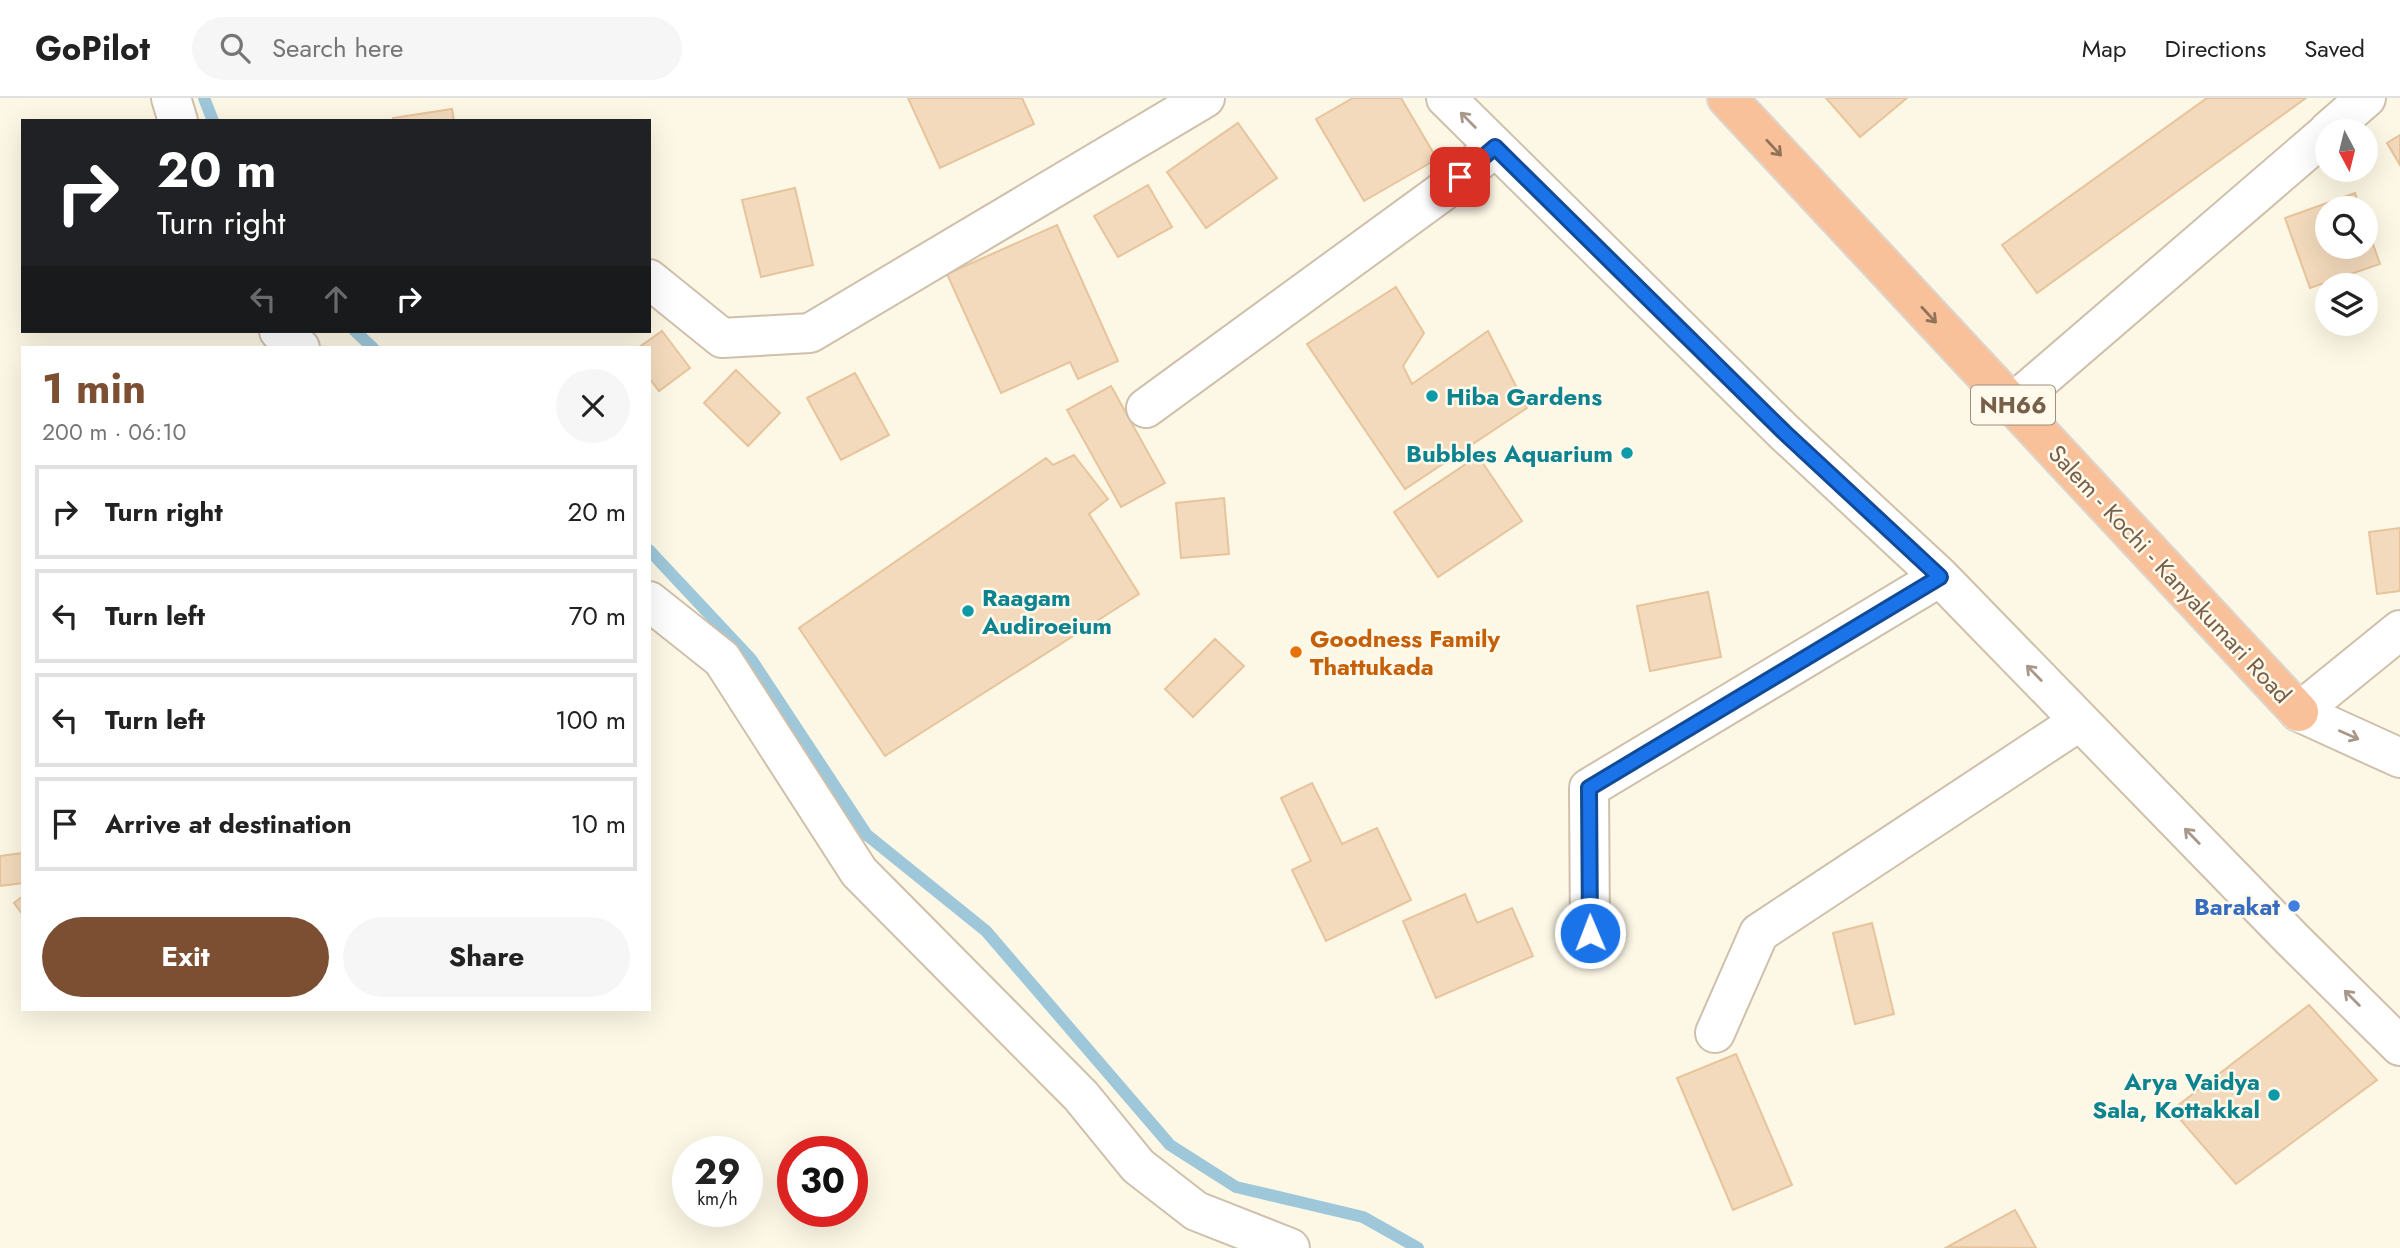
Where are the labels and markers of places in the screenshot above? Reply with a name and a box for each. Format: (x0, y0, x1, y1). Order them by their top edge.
pin (1430, 147, 1490, 207)
place label: Hiba Gardens (1446, 379, 1602, 414)
marker: Hiba Gardens (1424, 388, 1440, 404)
place label: Bubbles Aquarium (1406, 436, 1613, 471)
marker: Bubbles Aquarium (1619, 445, 1635, 461)
place label: Raagam Audiroeium (981, 580, 1112, 643)
marker: Raagam Audiroeium (960, 603, 976, 619)
place label: Goodness Family Thattukada (1310, 621, 1501, 684)
marker: Goodness Family Thattukada (1288, 644, 1304, 660)
place label: Barakat (2194, 889, 2280, 924)
marker: Barakat (2286, 898, 2302, 914)
place label: Arya Vaidya Sala, Kottakkal (2092, 1064, 2260, 1127)
marker: Arya Vaidya Sala, Kottakkal (2266, 1087, 2282, 1103)

